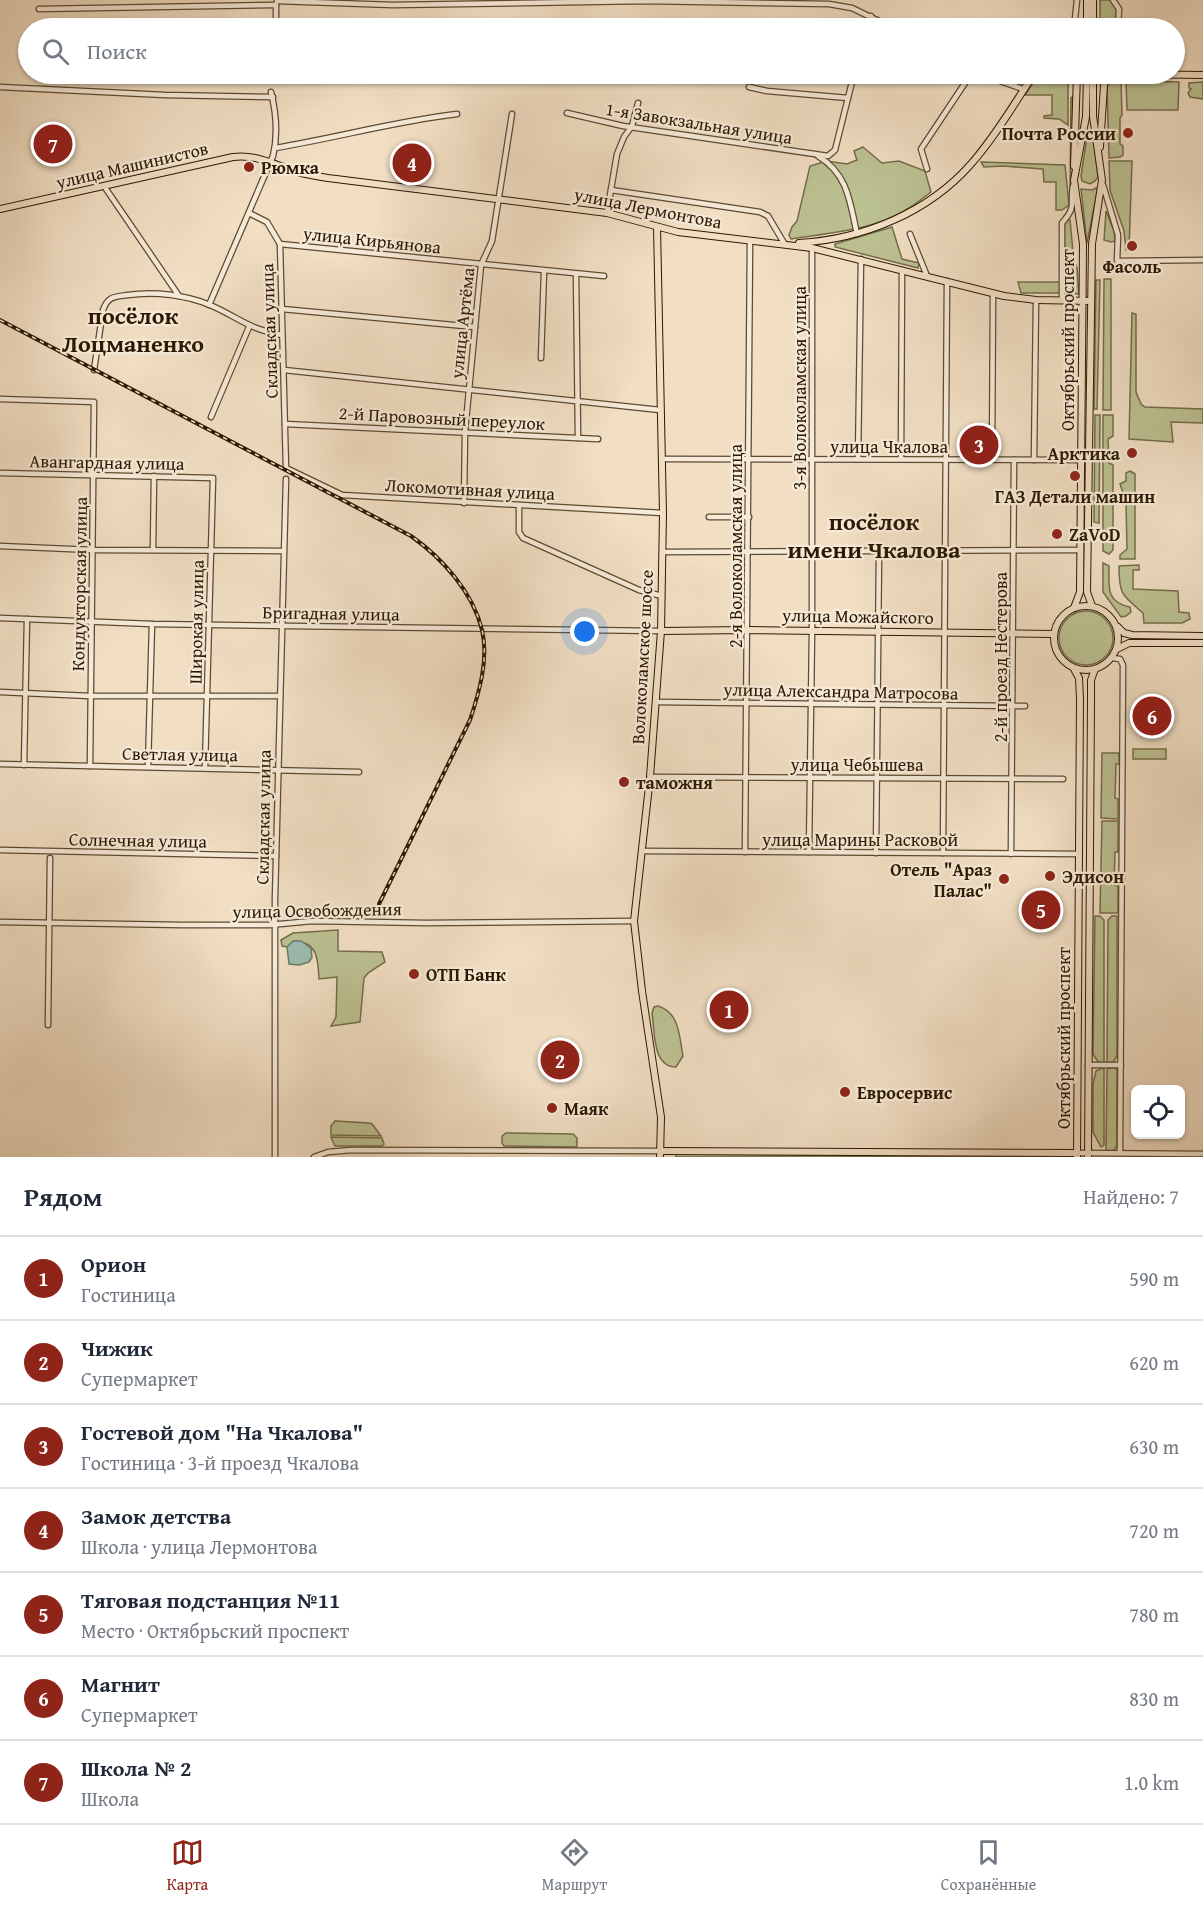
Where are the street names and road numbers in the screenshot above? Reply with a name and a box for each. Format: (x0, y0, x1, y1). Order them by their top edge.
street label: 1-я Завокзальная улица (604, 95, 795, 151)
street label: улица Машинистов (52, 134, 211, 196)
street label: улица Лермонтова (571, 180, 725, 236)
street label: улица Кирьянова (301, 219, 443, 261)
street label: Октябрьский проспект (1054, 249, 1081, 431)
street label: Складская улица (253, 263, 285, 399)
street label: улица Артёма (443, 266, 481, 381)
street label: 3-я Волоколамская улица (786, 286, 813, 490)
street label: 2-й Паровозный переулок (338, 399, 546, 437)
street label: улица Чкалова (829, 433, 948, 460)
street label: 2-я Волоколамская улица (722, 444, 749, 648)
street label: Авангардная улица (29, 447, 185, 477)
street label: Локомотивная улица (384, 471, 556, 507)
street label: Кондукторская улица (64, 496, 94, 671)
street label: Широкая улица (181, 559, 211, 684)
street label: Волоколамское шоссе (624, 569, 660, 745)
street label: 2-й проезд Нестерова (987, 571, 1014, 742)
street label: Бригадная улица (262, 598, 400, 628)
street label: улица Можайского (781, 601, 934, 631)
street label: улица Александра Матросова (722, 675, 959, 707)
street label: Светлая улица (122, 739, 239, 769)
street label: Складская улица (248, 749, 278, 885)
street label: улица Чебышева (789, 751, 924, 778)
street label: Солнечная улица (69, 825, 208, 855)
street label: улица Марины Расковой (761, 826, 958, 853)
street label: улица Освобождения (231, 895, 402, 925)
street label: Октябрьский проспект (1050, 947, 1077, 1129)

